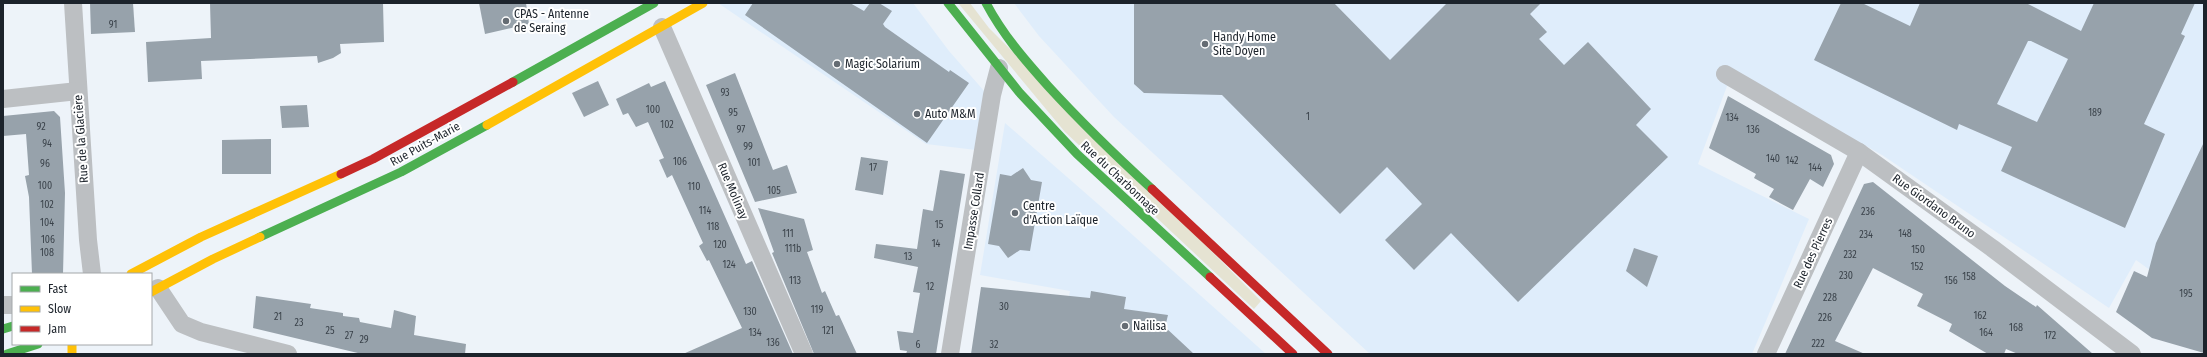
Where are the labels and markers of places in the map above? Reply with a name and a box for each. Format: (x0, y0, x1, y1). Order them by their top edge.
place label: CPAS - Antenne de Seraing (514, 7, 589, 35)
marker: CPAS - Antenne de Seraing (501, 16, 511, 26)
place label: Handy Home Site Doyen (1213, 30, 1276, 58)
marker: Handy Home Site Doyen (1200, 39, 1210, 49)
place label: Magic Solarium (845, 57, 920, 71)
marker: Magic Solarium (832, 59, 842, 69)
place label: Auto M&M (925, 107, 976, 121)
marker: Auto M&M (912, 109, 922, 119)
place label: Centre d'Action Laïque (1023, 199, 1098, 227)
marker: Centre d'Action Laïque (1010, 208, 1020, 218)
place label: Nailisa (1133, 319, 1166, 333)
marker: Nailisa (1120, 321, 1130, 331)

